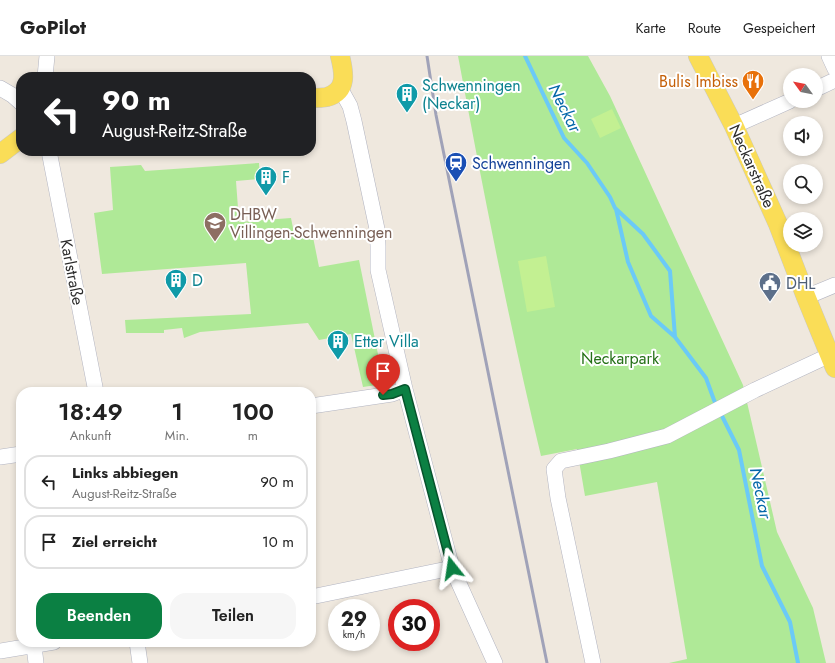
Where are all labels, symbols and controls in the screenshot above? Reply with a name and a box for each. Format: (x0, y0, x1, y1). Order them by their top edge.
text: GoPilot (20, 14, 86, 41)
text: Karte (636, 18, 666, 38)
text: Route (688, 18, 721, 38)
text: Gespeichert (743, 18, 815, 38)
restaurant icon: Bulis Imbiss (740, 68, 766, 101)
north arrow (783, 68, 823, 108)
map controls (783, 68, 823, 252)
place label: Bulis Imbiss (659, 70, 738, 93)
place label: Schwenningen (Neckar) (422, 74, 521, 115)
text: 90 m (102, 80, 171, 121)
water label: Neckar (543, 80, 588, 138)
building icon: Schwenningen (Neckar) (394, 81, 420, 114)
icon: left (36, 88, 88, 140)
button: sound (783, 116, 823, 156)
text: August-Reitz-Straße (102, 118, 247, 144)
street label: Neckarstraße (723, 121, 781, 211)
station icon: Schwenningen (443, 150, 469, 183)
place label: Schwenningen (472, 152, 571, 175)
building icon: F (253, 164, 279, 197)
button: search (783, 164, 823, 204)
place label: F (282, 166, 290, 189)
place label: DHBW Villingen-Schwenningen (230, 203, 393, 244)
school or university icon: DHBW Villingen-Schwenningen (202, 210, 228, 243)
button: layers (783, 212, 823, 252)
street label: Karlstraße (54, 237, 90, 307)
building icon: D (163, 267, 189, 300)
place label: D (192, 269, 203, 292)
public building icon: DHL (757, 270, 783, 303)
place label: DHL (786, 272, 816, 295)
building icon: Etter Villa (325, 328, 351, 361)
place label: Etter Villa (354, 330, 419, 353)
park label: Neckarpark (581, 347, 660, 370)
pin (366, 354, 400, 395)
icon: arrive (372, 360, 394, 382)
text: 18:49 (58, 394, 123, 429)
text: 1 (171, 394, 183, 429)
text: 100 (231, 394, 274, 429)
text: Ankunft (70, 426, 111, 445)
text: Min. (165, 426, 190, 445)
text: m (248, 426, 258, 445)
text: Links abbiegen (72, 462, 178, 484)
water label: Neckar (744, 465, 778, 522)
icon: left (38, 471, 60, 493)
text: 90 m (260, 471, 294, 493)
text: August-Reitz-Straße (72, 484, 177, 503)
icon: arrive (38, 531, 60, 553)
text: Ziel erreicht (72, 531, 157, 553)
text: 10 m (262, 531, 294, 553)
position arrow (431, 547, 473, 589)
button: Beenden (36, 593, 162, 639)
button: Teilen (170, 593, 296, 639)
speed limit sign: 30 (388, 599, 440, 651)
text: 29 (341, 605, 367, 634)
text: km/h (343, 627, 365, 642)

